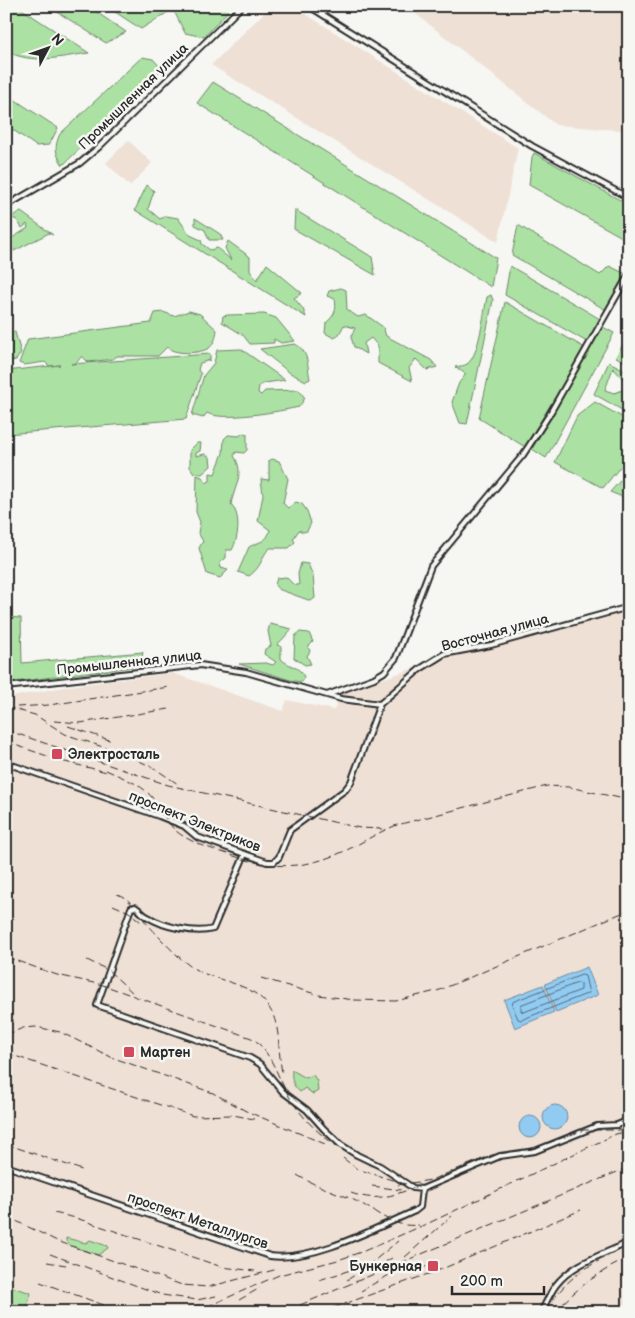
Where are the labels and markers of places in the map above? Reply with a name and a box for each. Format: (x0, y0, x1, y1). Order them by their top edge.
place label: Электросталь (68, 746, 160, 763)
marker: Электросталь (50, 747, 64, 761)
place label: Мартен (140, 1044, 190, 1061)
marker: Мартен (122, 1045, 136, 1059)
place label: Бункерная (349, 1258, 422, 1275)
marker: Бункерная (426, 1259, 440, 1273)

